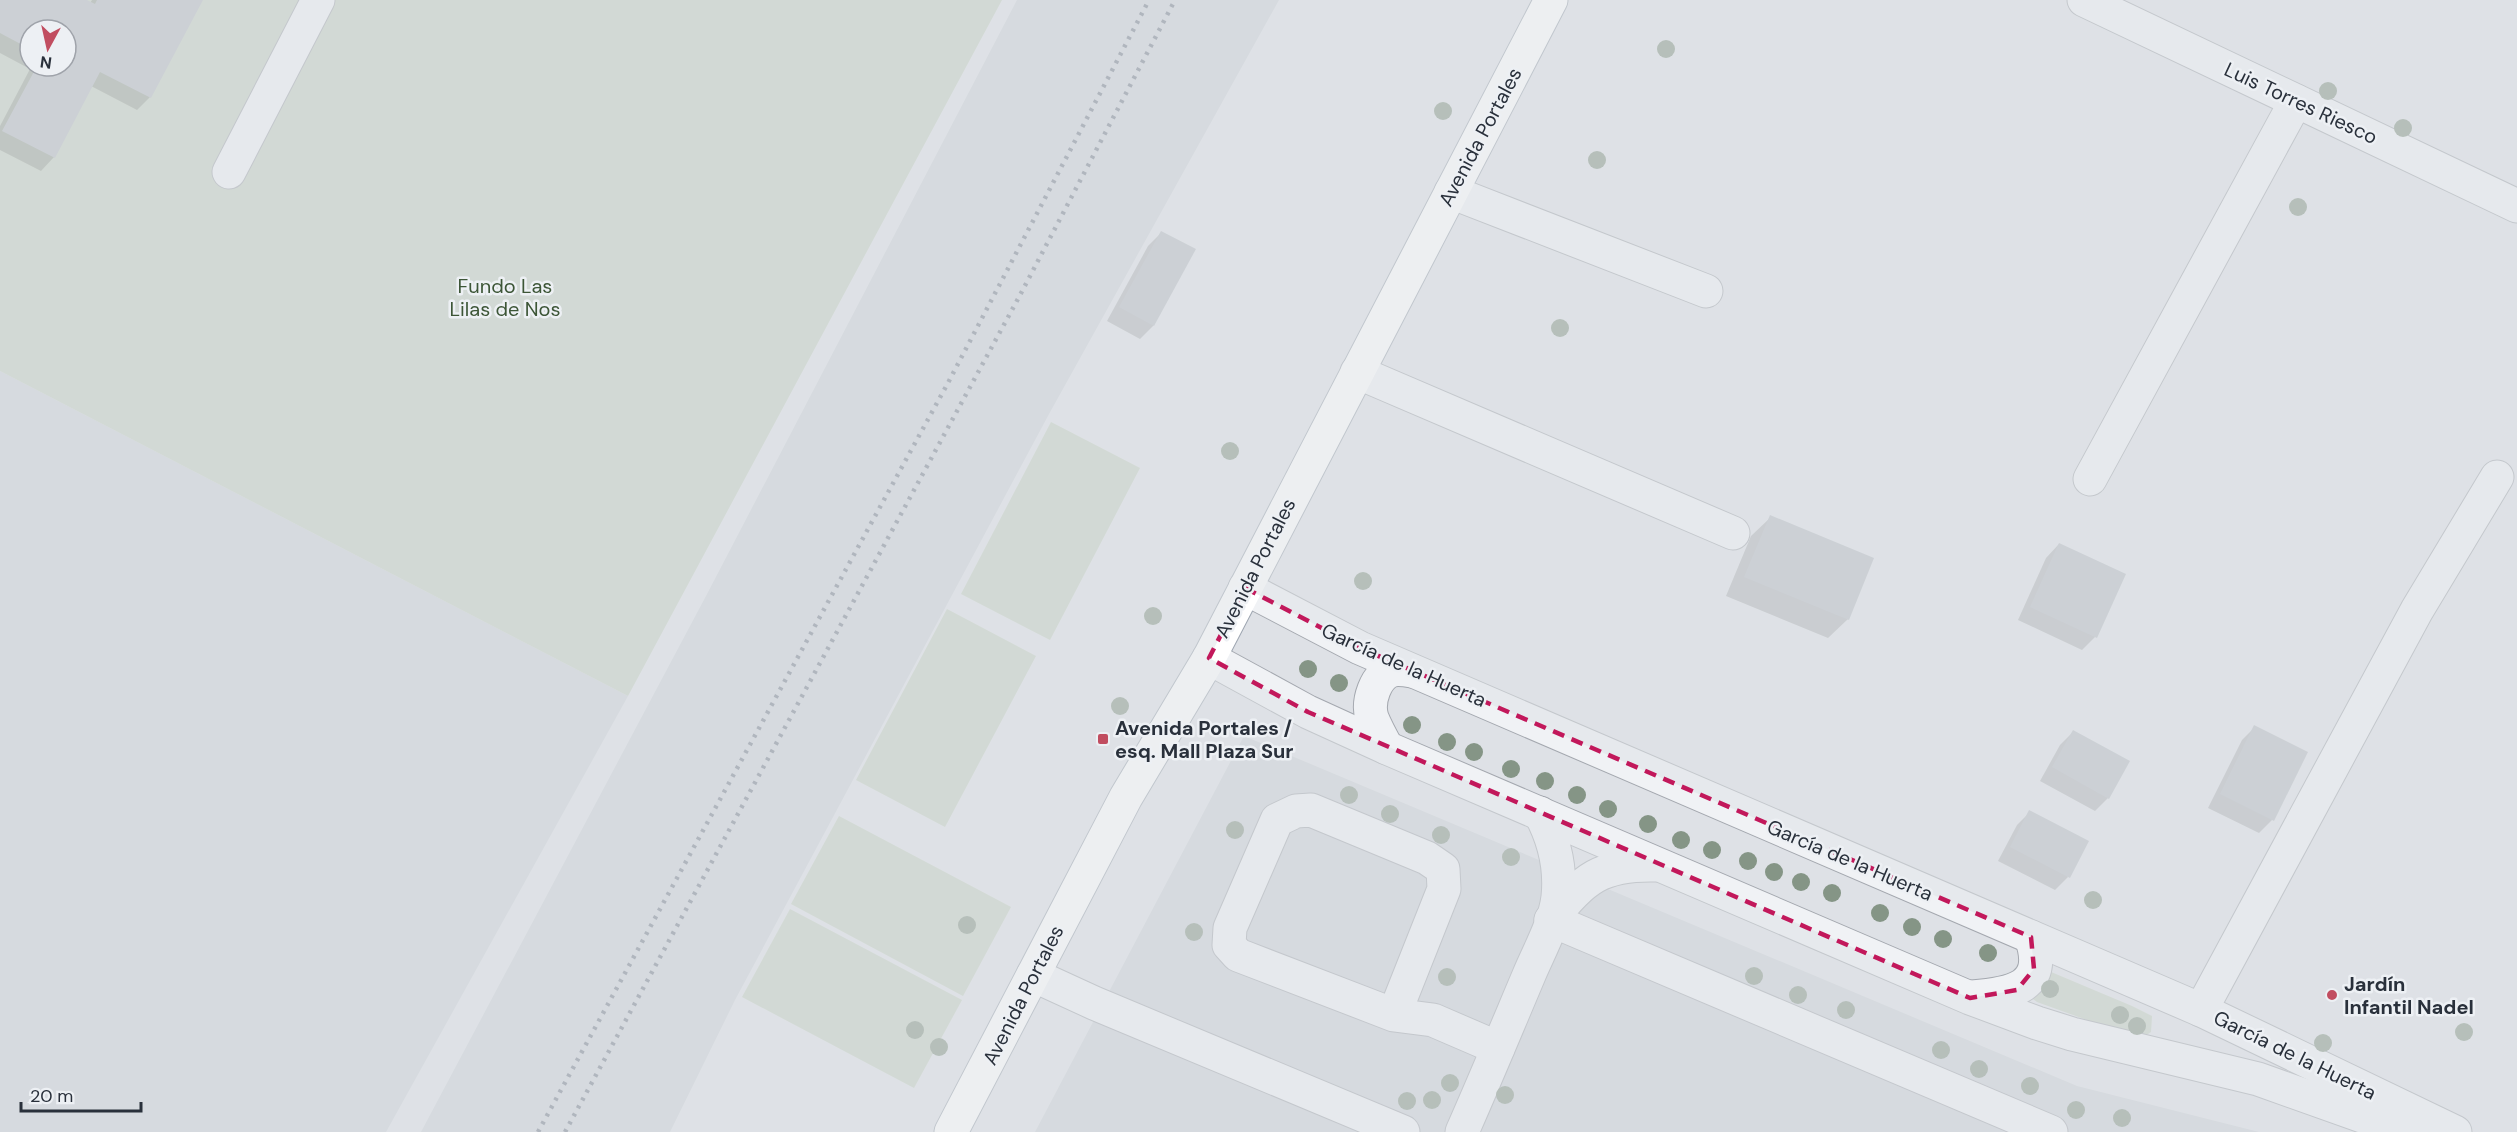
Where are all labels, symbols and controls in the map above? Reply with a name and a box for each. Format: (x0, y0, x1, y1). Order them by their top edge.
north arrow (18, 18, 78, 78)
text: N (39, 51, 53, 74)
street label: Luis Torres Riesco (2220, 56, 2382, 150)
street label: Avenida Portales (1432, 63, 1528, 211)
park label: Fundo Las Lilas de Nos (450, 273, 560, 322)
street label: Avenida Portales (1209, 494, 1301, 642)
street label: García de la Huerta (1318, 617, 1490, 713)
place label: Avenida Portales / esq. Mall Plaza Sur (1115, 715, 1293, 764)
marker: Avenida Portales / esq. Mall Plaza Sur (1096, 732, 1110, 746)
street label: García de la Huerta (1763, 813, 1937, 907)
street label: Avenida Portales (977, 921, 1069, 1069)
place label: Jardín Infantil Nadel (2344, 971, 2474, 1020)
marker: Jardín Infantil Nadel (2325, 988, 2339, 1002)
street label: García de la Huerta (2209, 1004, 2381, 1106)
scale bar (21, 1075, 141, 1113)
text: 20 m (30, 1084, 73, 1108)

